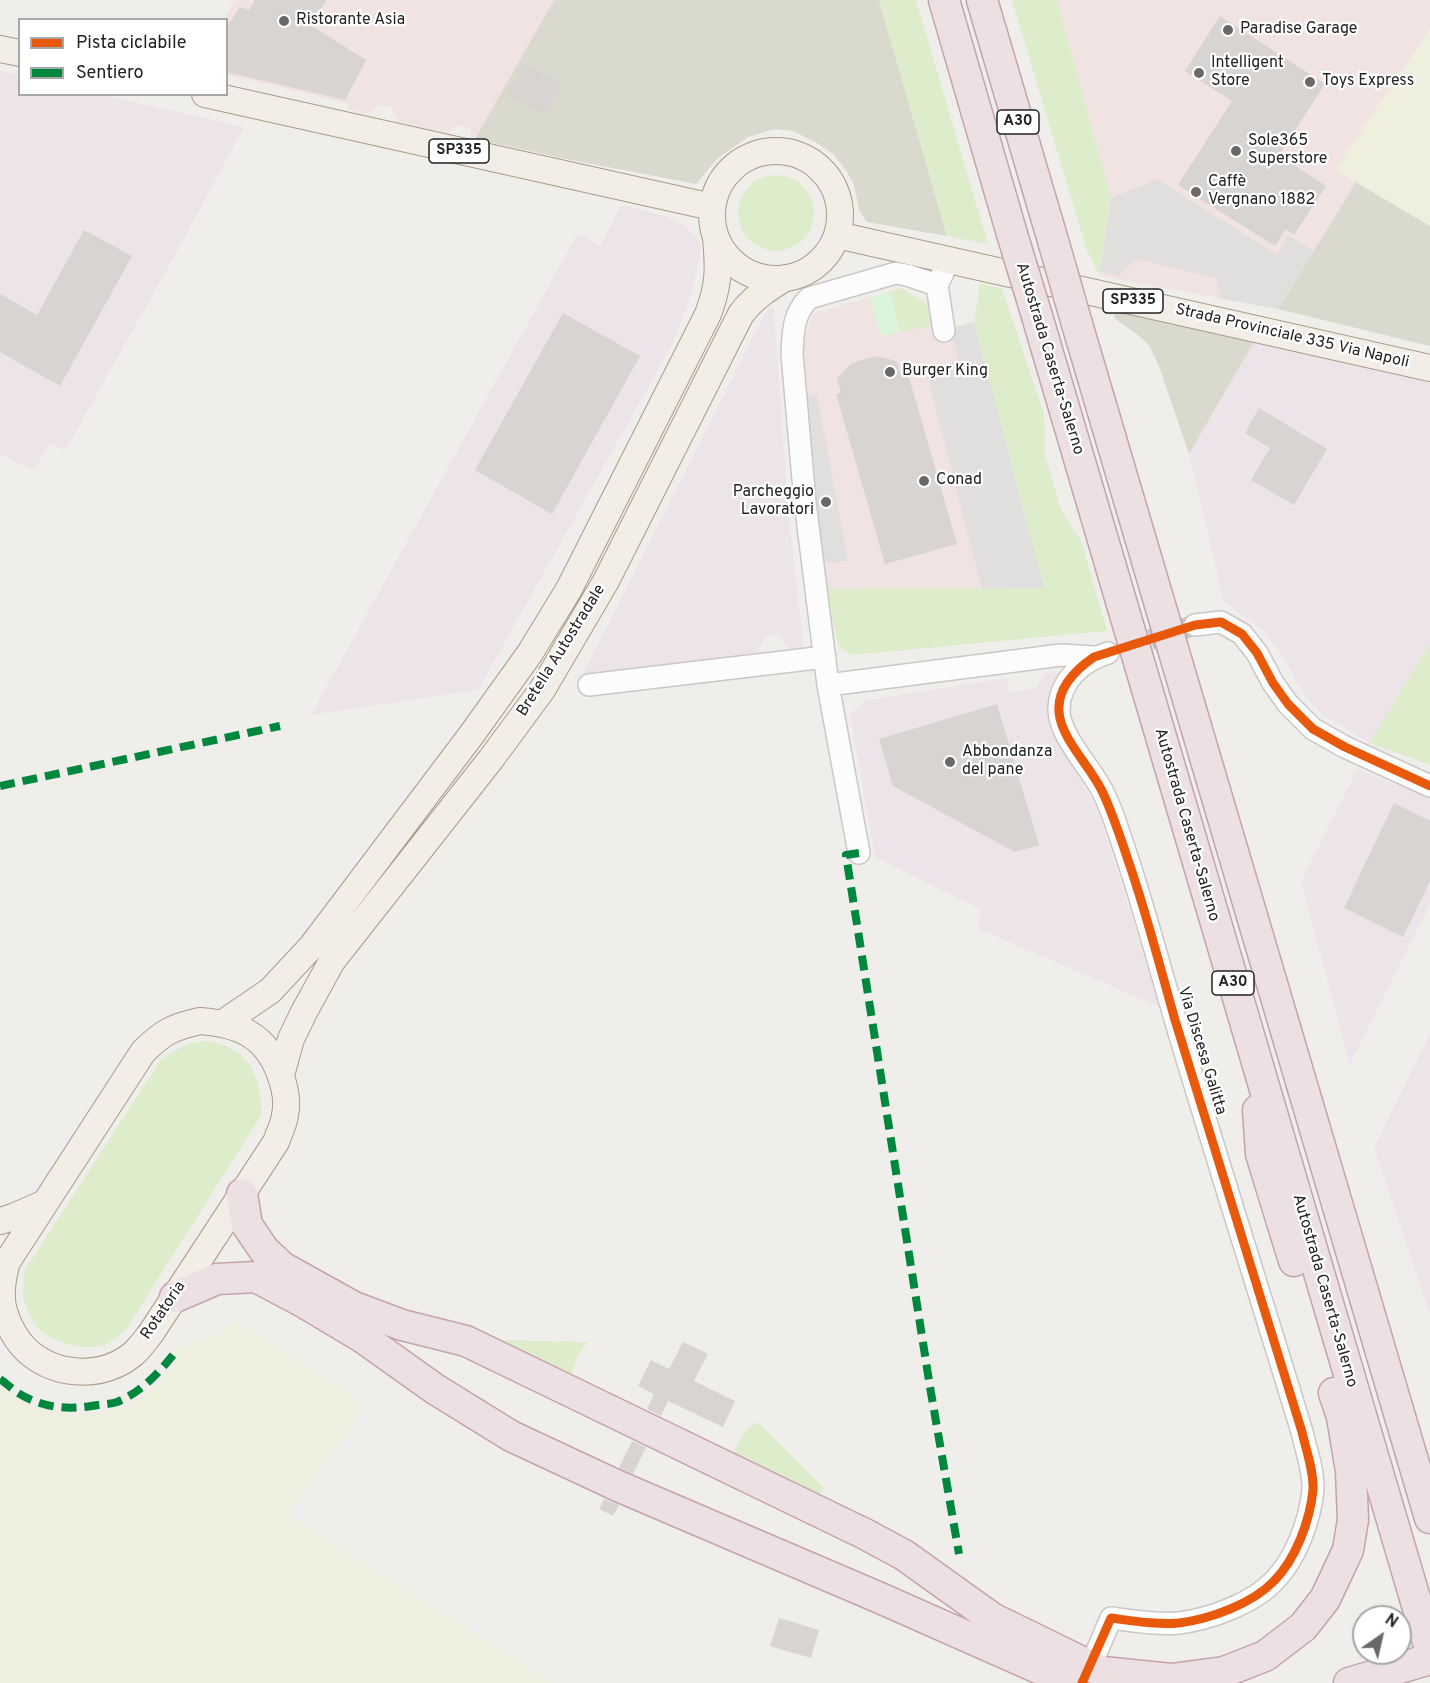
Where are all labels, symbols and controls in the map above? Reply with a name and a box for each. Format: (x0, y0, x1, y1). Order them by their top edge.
place label: Ristorante Asia (296, 11, 405, 31)
marker: Ristorante Asia (277, 14, 291, 28)
legend (18, 18, 228, 96)
place label: Paradise Garage (1240, 20, 1357, 40)
marker: Paradise Garage (1221, 23, 1235, 37)
text: Pista ciclabile (76, 32, 186, 55)
place label: Intelligent Store (1211, 54, 1284, 92)
text: Sentiero (76, 62, 144, 85)
marker: Intelligent Store (1192, 66, 1206, 80)
place label: Toys Express (1322, 72, 1414, 92)
marker: Toys Express (1303, 75, 1317, 89)
road number: A30 (997, 110, 1039, 134)
place label: Sole365 Superstore (1248, 132, 1327, 170)
road number: SP335 (429, 139, 489, 163)
marker: Sole365 Superstore (1229, 144, 1243, 158)
place label: Caffè Vergnano 1882 (1208, 173, 1315, 211)
marker: Caffè Vergnano 1882 (1189, 185, 1203, 199)
street label: Autostrada Caserta-Salerno (1011, 261, 1087, 457)
road number: SP335 (1103, 289, 1163, 313)
street label: Strada Provinciale 335 Via Napoli (1173, 301, 1411, 373)
place label: Burger King (902, 362, 988, 382)
marker: Burger King (883, 365, 897, 379)
place label: Conad (936, 471, 982, 491)
marker: Conad (917, 474, 931, 488)
place label: Parcheggio Lavoratori (733, 483, 814, 521)
marker: Parcheggio Lavoratori (819, 495, 833, 509)
street label: Bretella Autostradale (514, 582, 610, 720)
street label: Autostrada Caserta-Salerno (1149, 726, 1223, 924)
place label: Abbondanza del pane (962, 743, 1052, 781)
marker: Abbondanza del pane (943, 755, 957, 769)
road number: A30 (1212, 971, 1254, 995)
street label: Via Discesa Galitta (1172, 985, 1230, 1117)
street label: Autostrada Caserta-Salerno (1287, 1192, 1361, 1390)
street label: Rotatoria (137, 1278, 191, 1344)
north arrow (1352, 1605, 1412, 1665)
text: N (1381, 1610, 1401, 1633)

